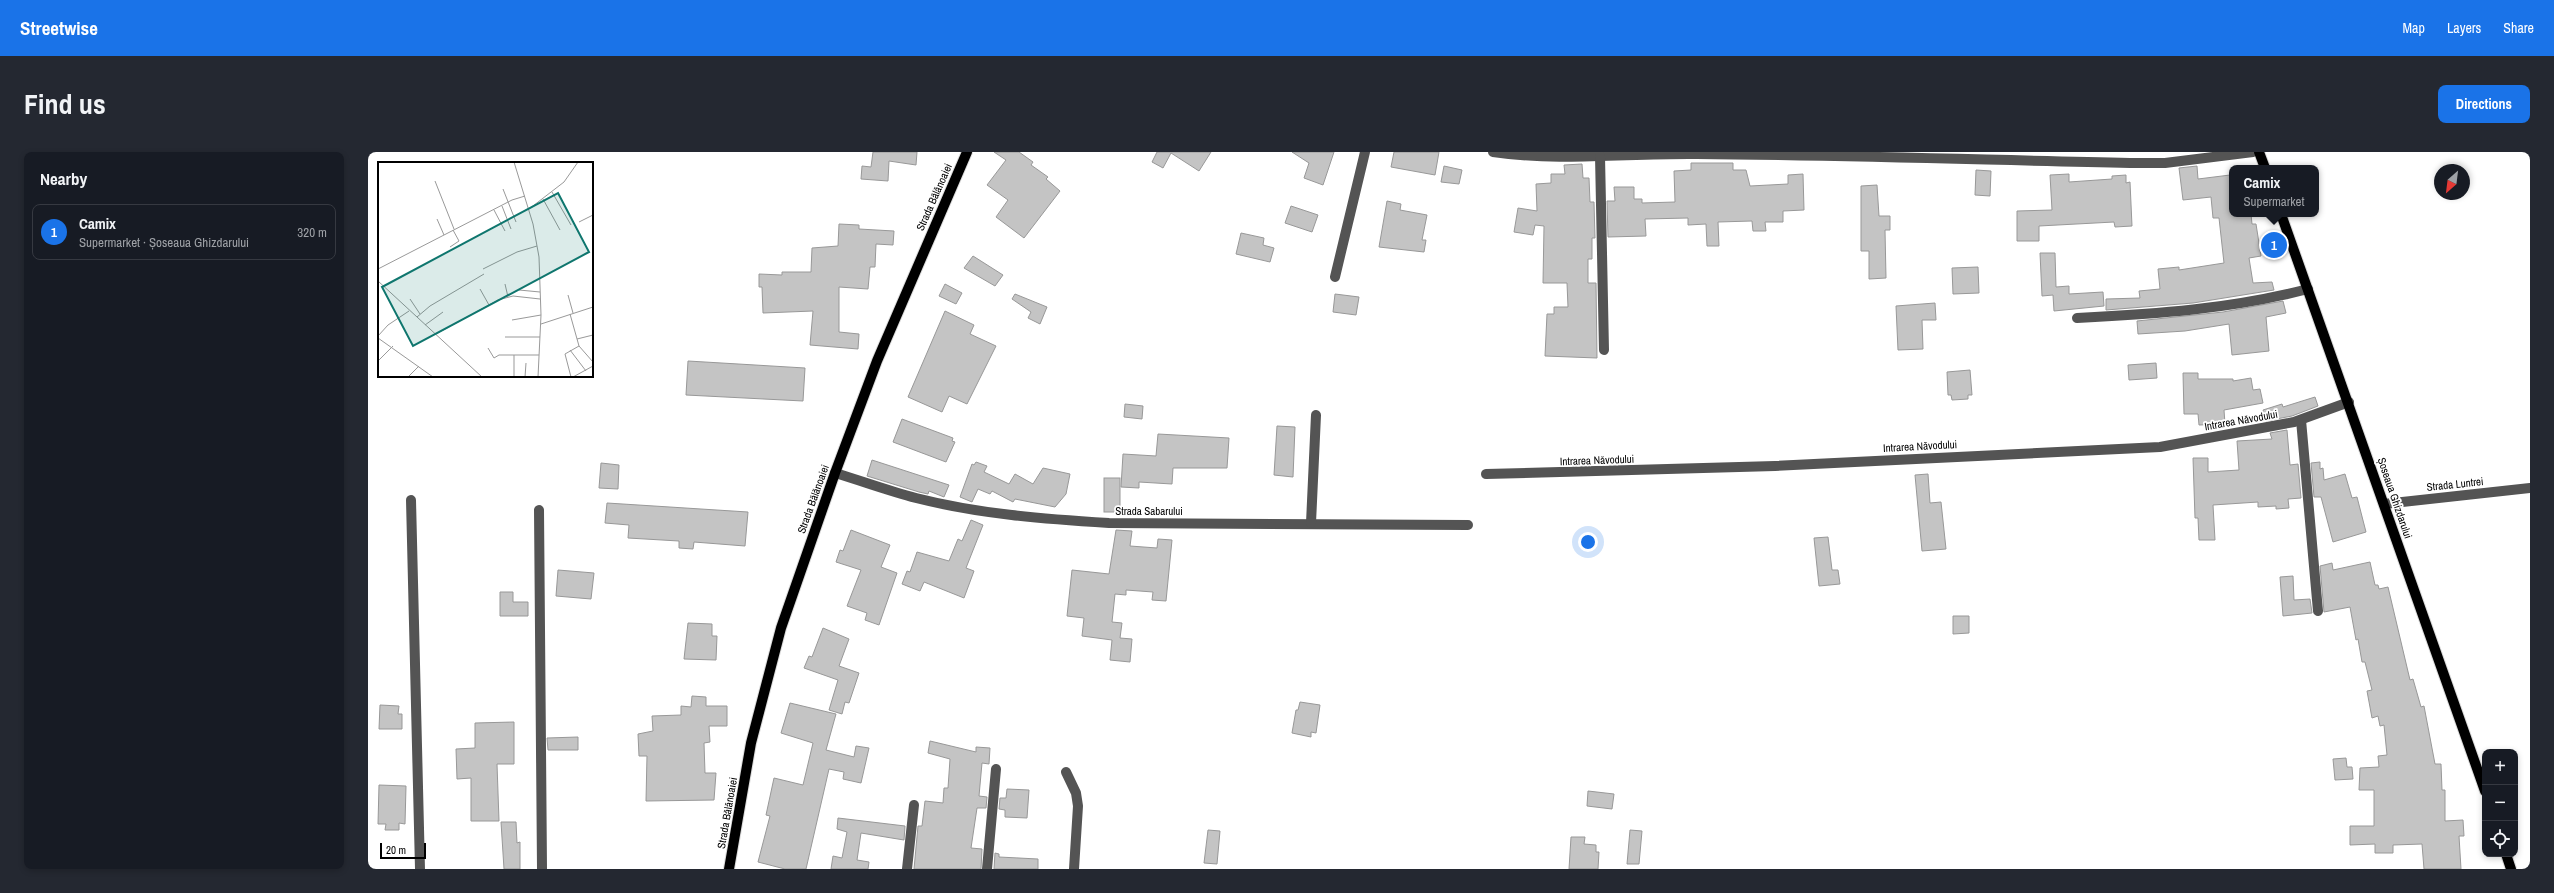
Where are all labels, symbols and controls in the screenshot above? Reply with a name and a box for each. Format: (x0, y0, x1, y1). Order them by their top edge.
text: Streetwise (20, 15, 98, 41)
text: Map (2403, 19, 2425, 37)
text: Layers (2447, 19, 2481, 37)
text: Share (2503, 19, 2534, 37)
text: Find us (24, 85, 106, 123)
button: Directions (2438, 85, 2530, 123)
street label: Strada Bălănoaiei (913, 161, 955, 233)
inset map (378, 162, 593, 377)
north arrow (2434, 164, 2470, 200)
popup (2229, 165, 2319, 217)
text: Nearby (40, 167, 87, 190)
text: Camix (2243, 172, 2280, 193)
text: Supermarket (2243, 193, 2305, 210)
text: Camix (79, 213, 116, 234)
text: 1 (51, 224, 57, 241)
text: 320 m (297, 224, 327, 241)
pin: 1 (2261, 230, 2287, 260)
text: Supermarket · Șoseaua Ghizdarului (79, 234, 249, 251)
street label: Intrarea Năvodului (2203, 407, 2279, 433)
street label: Intrarea Năvodului (1883, 437, 1957, 455)
street label: Intrarea Năvodului (1560, 452, 1634, 468)
street label: Șoseaua Ghizdarului (2375, 456, 2415, 540)
street label: Strada Bălănoaiei (794, 463, 832, 535)
street label: Strada Luntrei (2426, 474, 2484, 494)
street label: Strada Sabarului (1115, 504, 1183, 518)
your location (1578, 532, 1598, 552)
map controls (2482, 749, 2518, 857)
button: + (2482, 749, 2518, 785)
street label: Strada Bălănoaiei (714, 776, 740, 850)
button: − (2482, 785, 2518, 821)
button: locate (2482, 821, 2518, 857)
scale bar (380, 841, 426, 860)
text: 20 m (386, 843, 406, 857)

